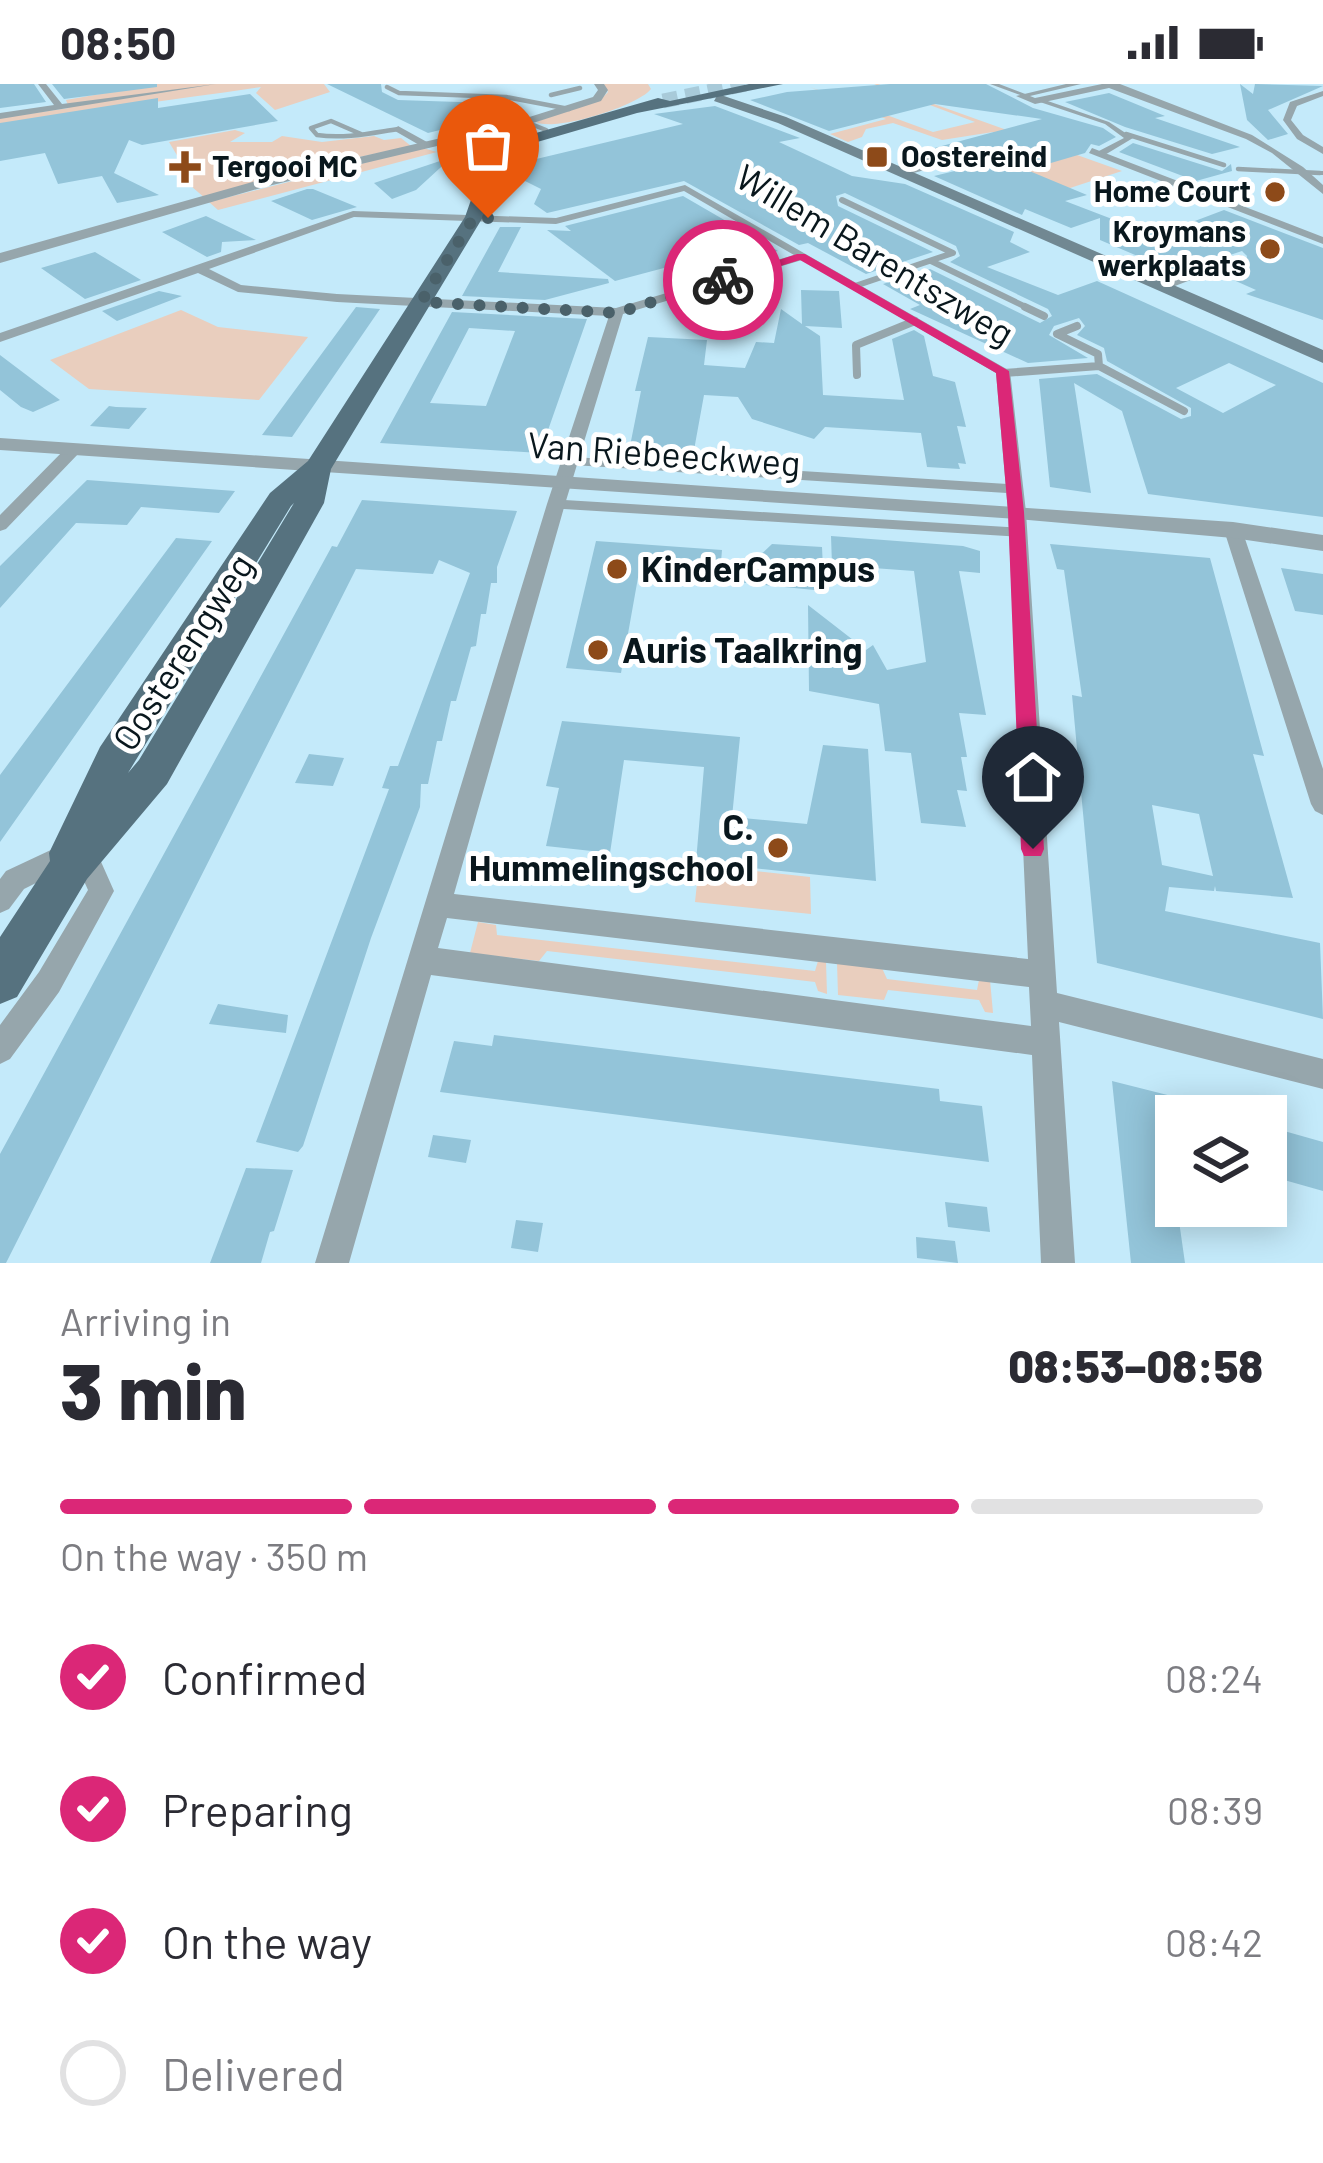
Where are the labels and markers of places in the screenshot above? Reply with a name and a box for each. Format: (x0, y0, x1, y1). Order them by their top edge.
pin (437, 95, 539, 218)
place label: Oostereind (901, 137, 1047, 173)
marker: Oostereind (864, 144, 890, 170)
place label: Tergooi MC (212, 147, 358, 183)
marker: Tergooi MC (169, 151, 201, 183)
place label: Home Court (1094, 172, 1251, 208)
marker: Home Court (1262, 179, 1288, 205)
place label: Kroymans werkplaats (1097, 212, 1246, 282)
marker: Kroymans werkplaats (1257, 236, 1283, 262)
place label: KinderCampus (641, 546, 875, 589)
marker: KinderCampus (604, 556, 630, 582)
place label: Auris Taalkring (622, 627, 863, 670)
marker: Auris Taalkring (585, 637, 611, 663)
pin (982, 726, 1084, 849)
place label: C. Hummelingschool (469, 804, 754, 888)
marker: C. Hummelingschool (765, 835, 791, 861)

